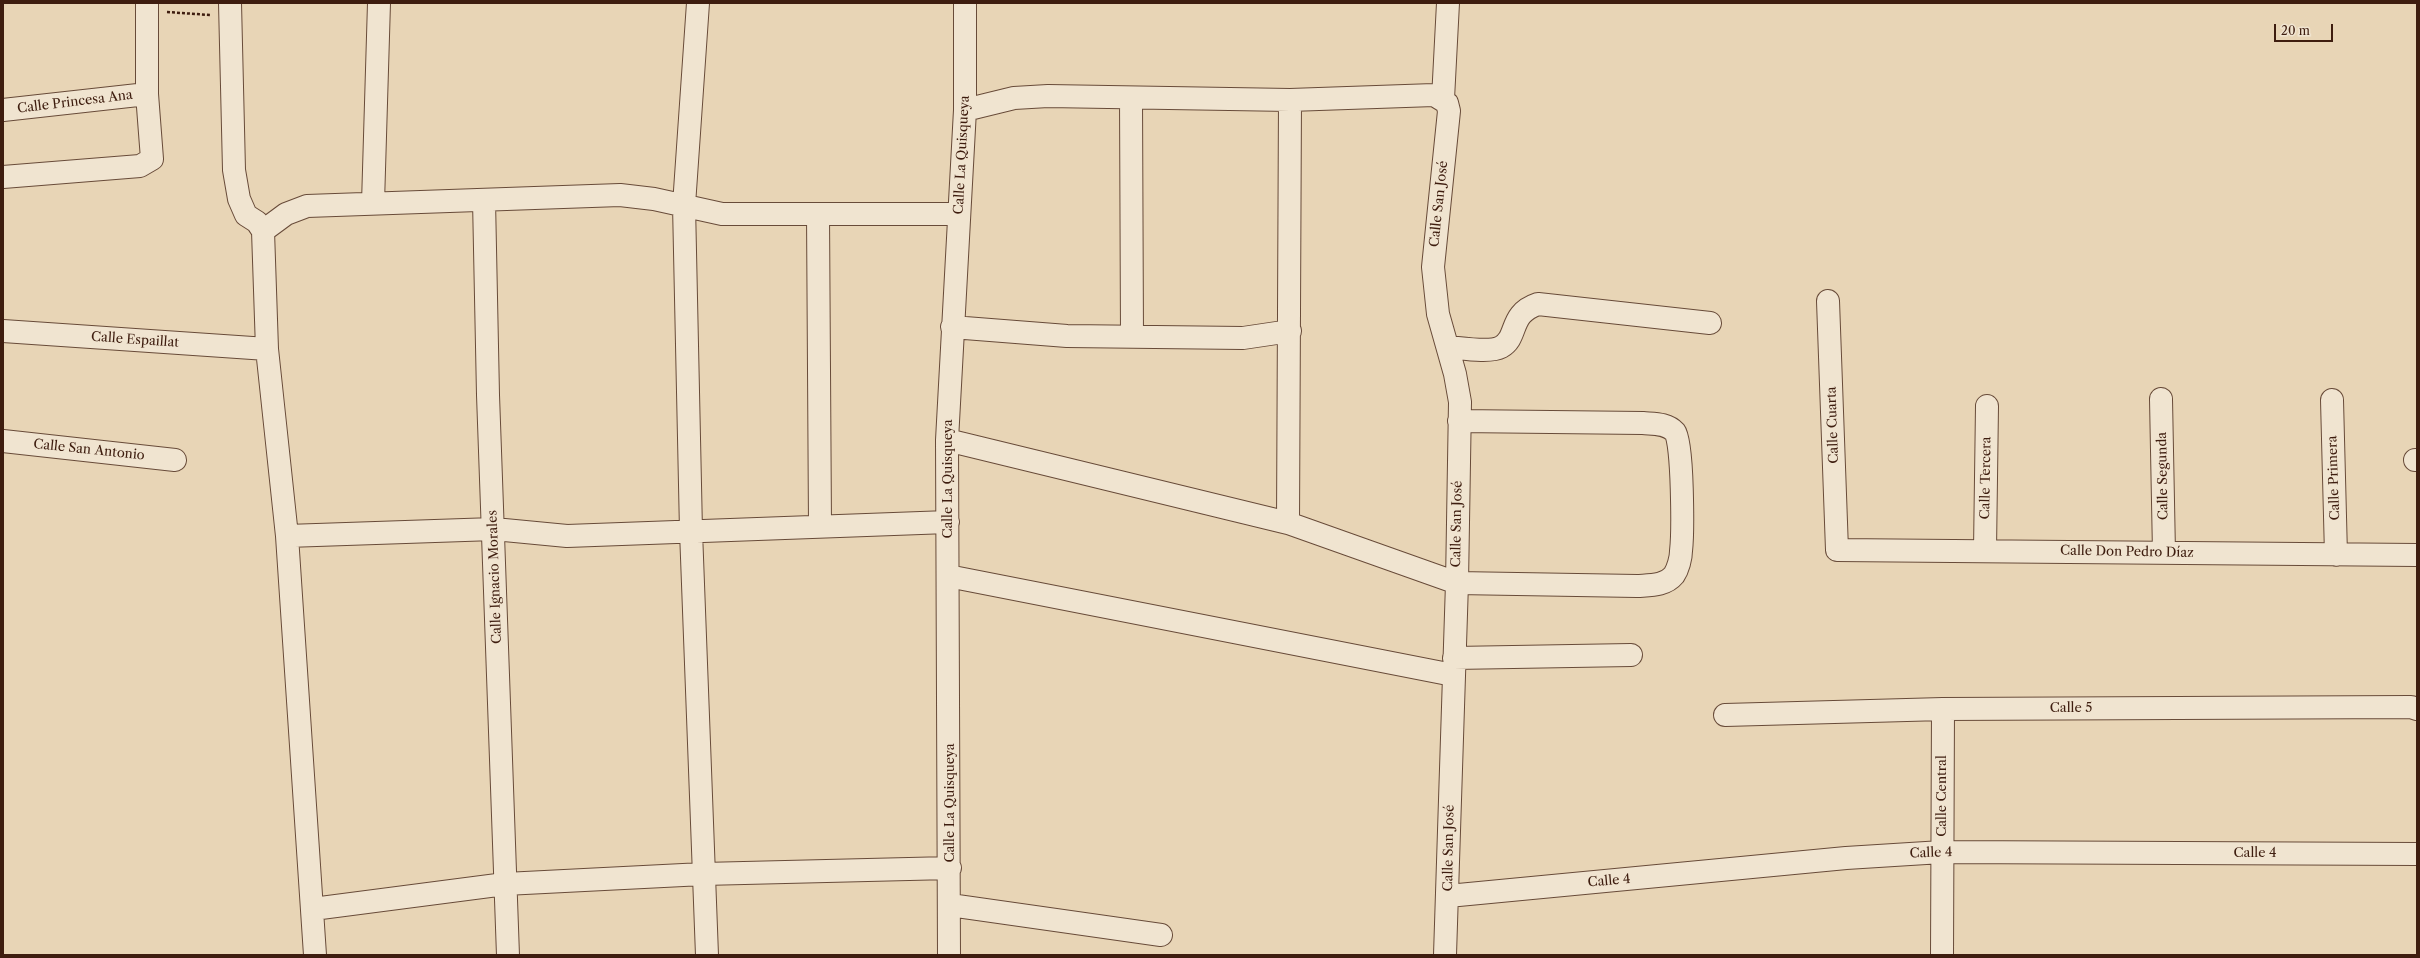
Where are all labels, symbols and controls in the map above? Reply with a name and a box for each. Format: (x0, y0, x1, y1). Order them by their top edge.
scale bar (2276, 16, 2335, 42)
text: 20 m (2281, 23, 2310, 38)
street label: Calle Princesa Ana (16, 87, 134, 117)
street label: Calle La Quisqueya (951, 95, 973, 215)
street label: Calle San José (1427, 160, 1451, 248)
street label: Calle Espaillat (91, 329, 179, 351)
street label: Calle Cuarta (1824, 386, 1842, 464)
street label: Calle La Quisqueya (940, 419, 956, 539)
street label: Calle Segunda (2154, 432, 2172, 520)
street label: Calle Primera (2325, 435, 2343, 521)
street label: Calle San Antonio (33, 436, 145, 464)
street label: Calle Tercera (1977, 436, 1995, 520)
street label: Calle San José (1448, 480, 1466, 568)
street label: Calle Ignacio Morales (485, 510, 505, 644)
street label: Calle Don Pedro Díaz (2060, 543, 2194, 561)
street label: Calle 5 (2050, 700, 2092, 716)
street label: Calle La Quisqueya (942, 743, 958, 863)
street label: Calle Central (1934, 755, 1950, 837)
street label: Calle San José (1440, 804, 1458, 892)
street label: Calle 4 (1909, 844, 1953, 862)
street label: Calle 4 (2234, 845, 2276, 861)
street label: Calle 4 (1587, 871, 1631, 891)

